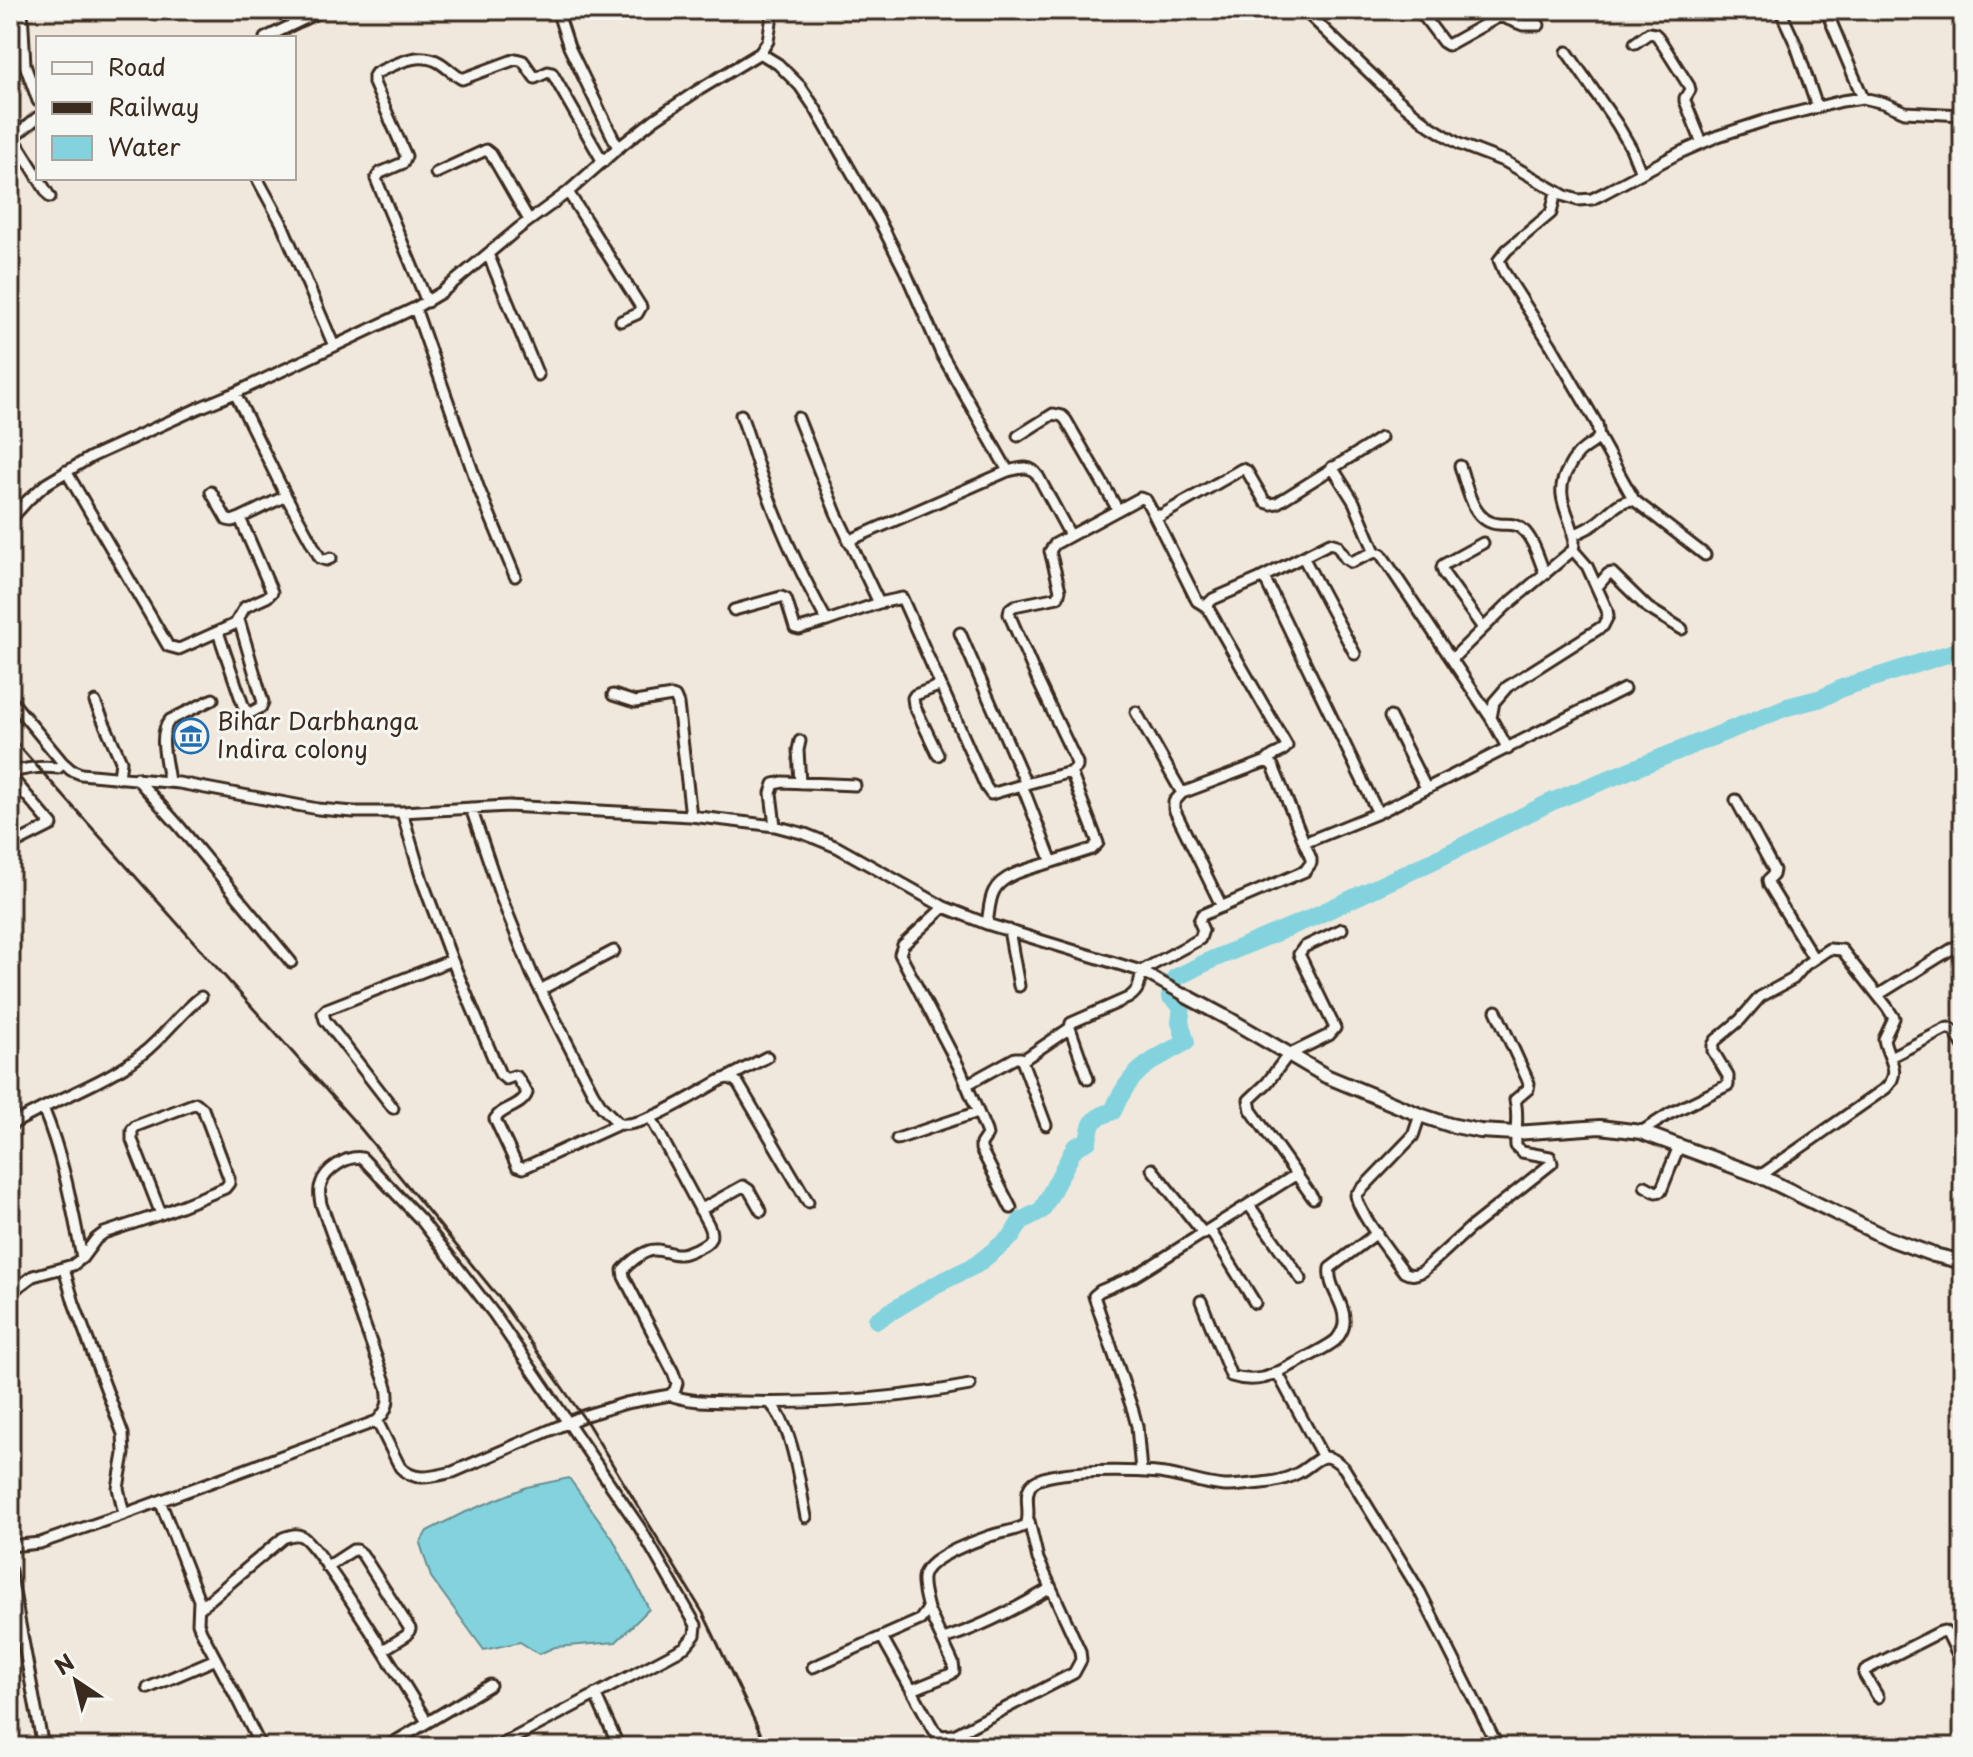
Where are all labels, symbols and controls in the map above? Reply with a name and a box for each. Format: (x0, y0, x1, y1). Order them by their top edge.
legend (36, 36, 296, 180)
text: Road (108, 48, 166, 84)
text: Railway (108, 88, 199, 124)
text: Water (108, 128, 181, 164)
place label: Bihar Darbhanga Indira colony (217, 702, 418, 766)
museum icon: Bihar Darbhanga Indira colony (172, 717, 210, 755)
north arrow (36, 1641, 116, 1721)
text: N (47, 1645, 80, 1682)

